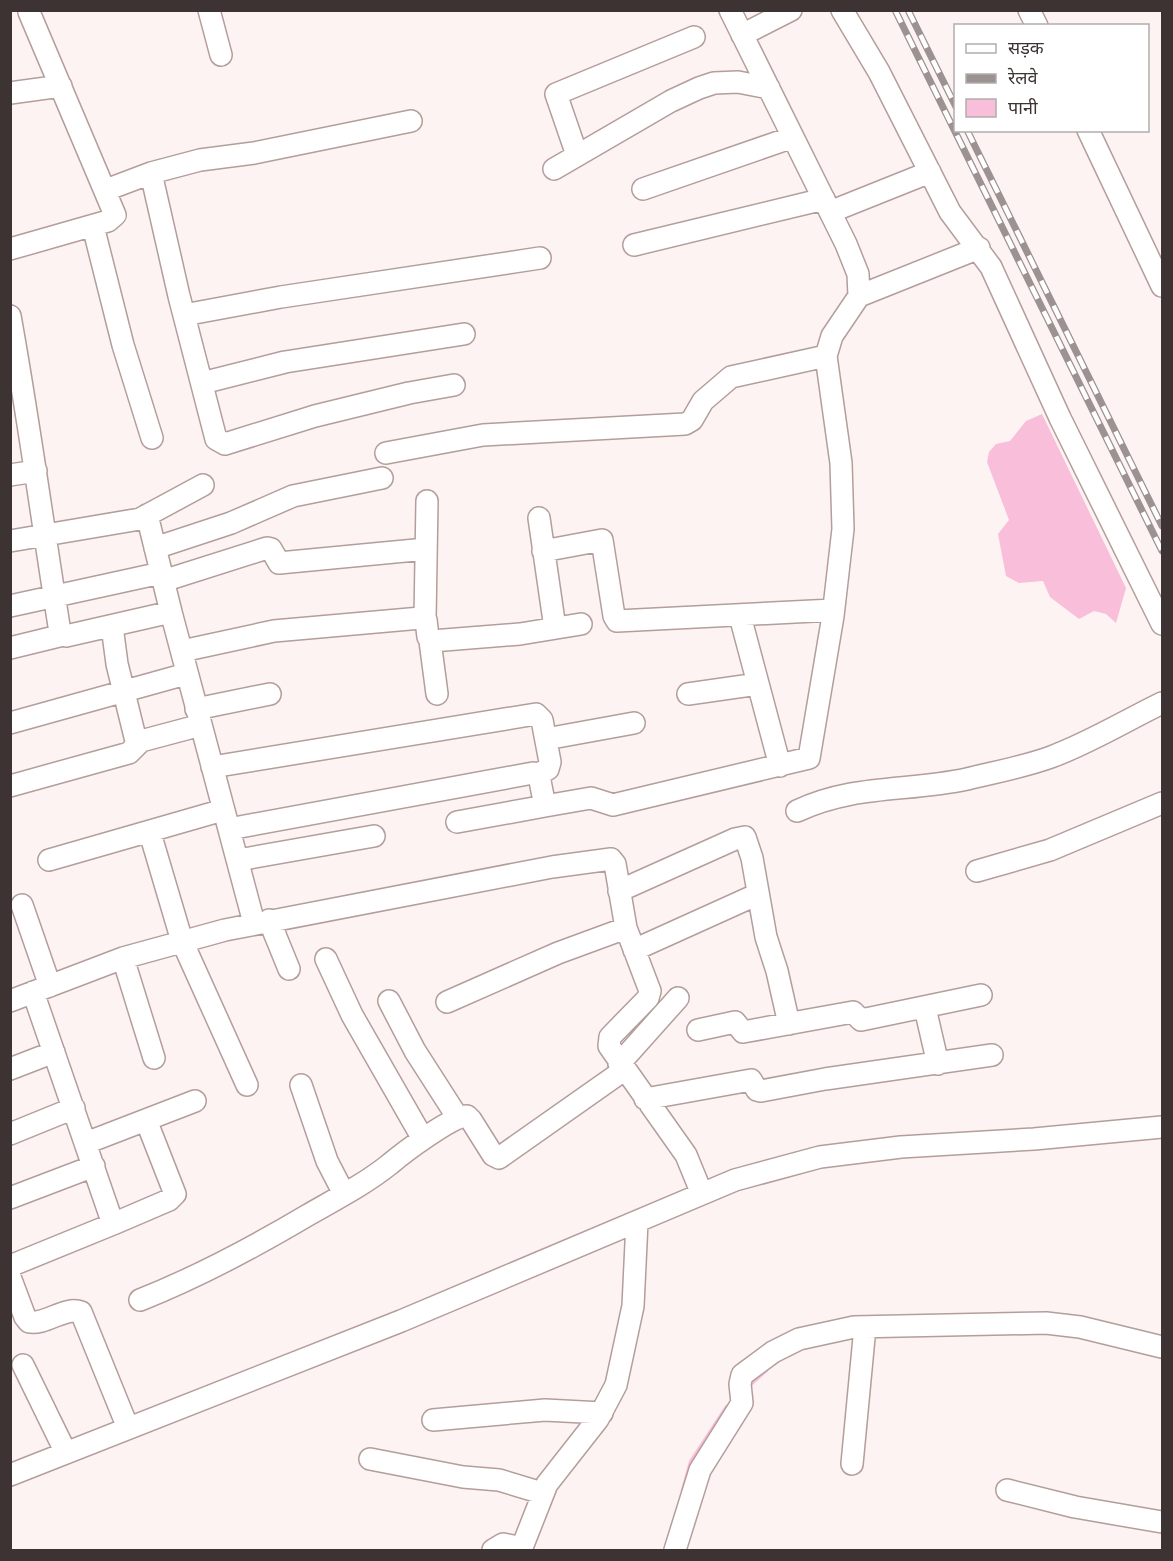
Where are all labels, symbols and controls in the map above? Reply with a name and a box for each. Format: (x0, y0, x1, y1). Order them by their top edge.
legend (954, 24, 1149, 132)
text: सड़क (1008, 36, 1045, 59)
text: रेलवे (1007, 66, 1039, 89)
text: पानी (1008, 96, 1038, 119)

